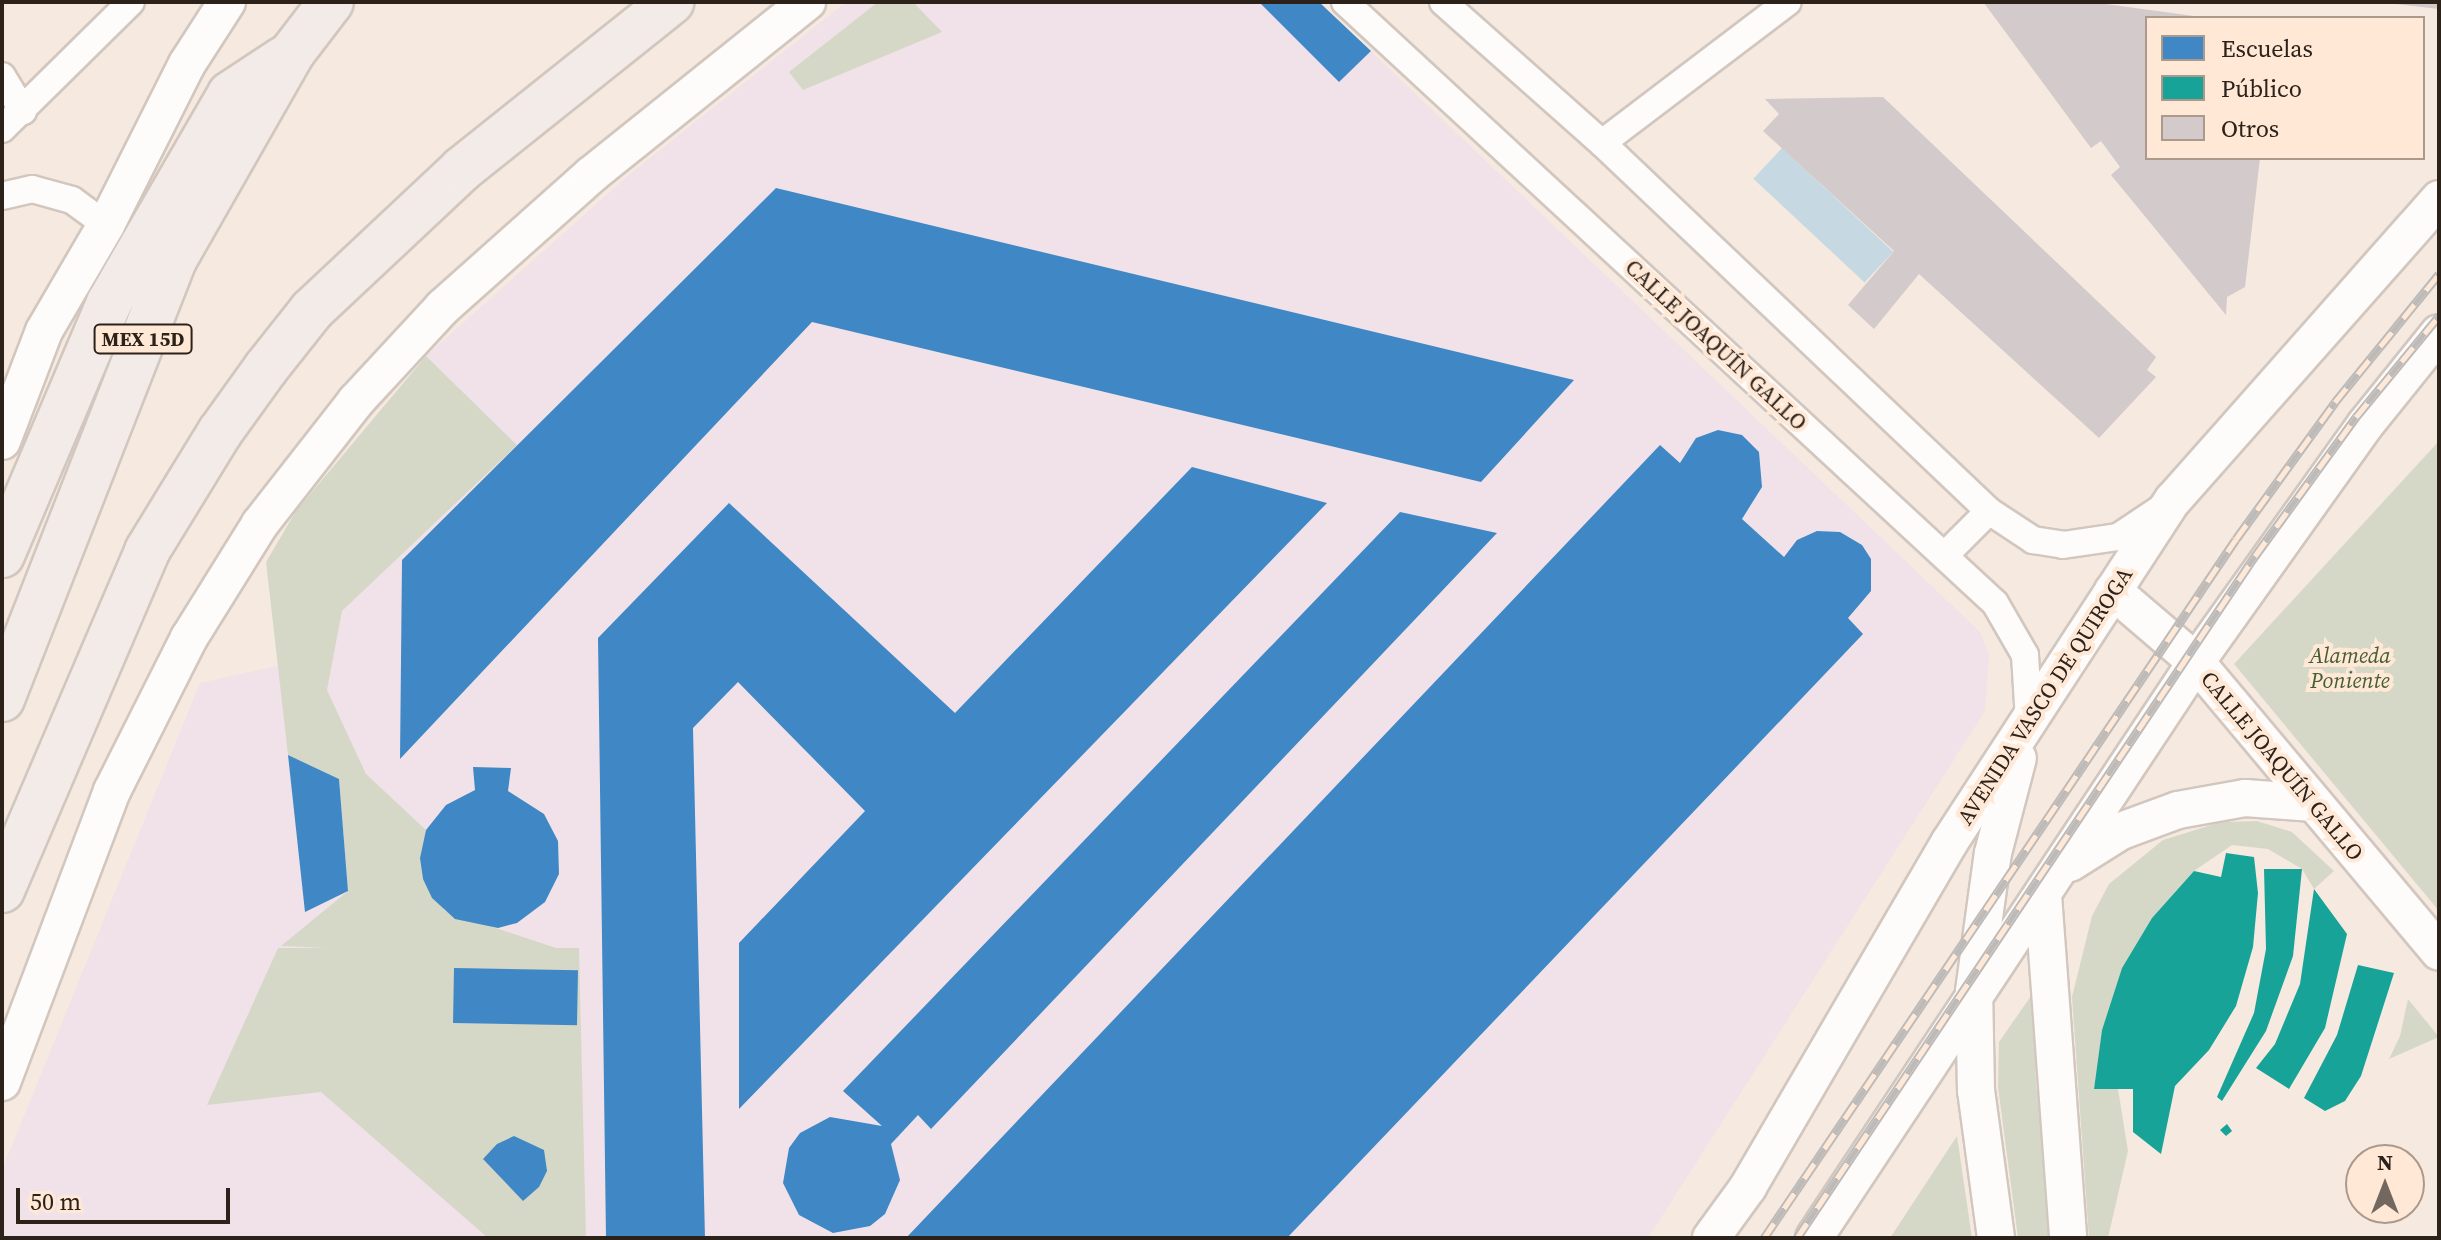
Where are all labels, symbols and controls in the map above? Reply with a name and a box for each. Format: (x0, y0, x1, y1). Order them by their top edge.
legend (2145, 16, 2425, 160)
text: Escuelas (2221, 32, 2313, 65)
text: Público (2221, 72, 2302, 105)
text: Otros (2221, 112, 2279, 145)
street label: CALLE JOAQUÍN GALLO (1620, 254, 1812, 436)
road number: MEX 15D (93, 323, 193, 355)
street label: AVENIDA VASCO DE QUIROGA (1952, 562, 2138, 830)
park label: Alameda Poniente (2309, 642, 2391, 694)
street label: CALLE JOAQUÍN GALLO (2195, 666, 2369, 866)
north arrow (2345, 1144, 2425, 1224)
text: N (2377, 1147, 2393, 1177)
scale bar (20, 1172, 234, 1222)
text: 50 m (30, 1185, 81, 1218)

